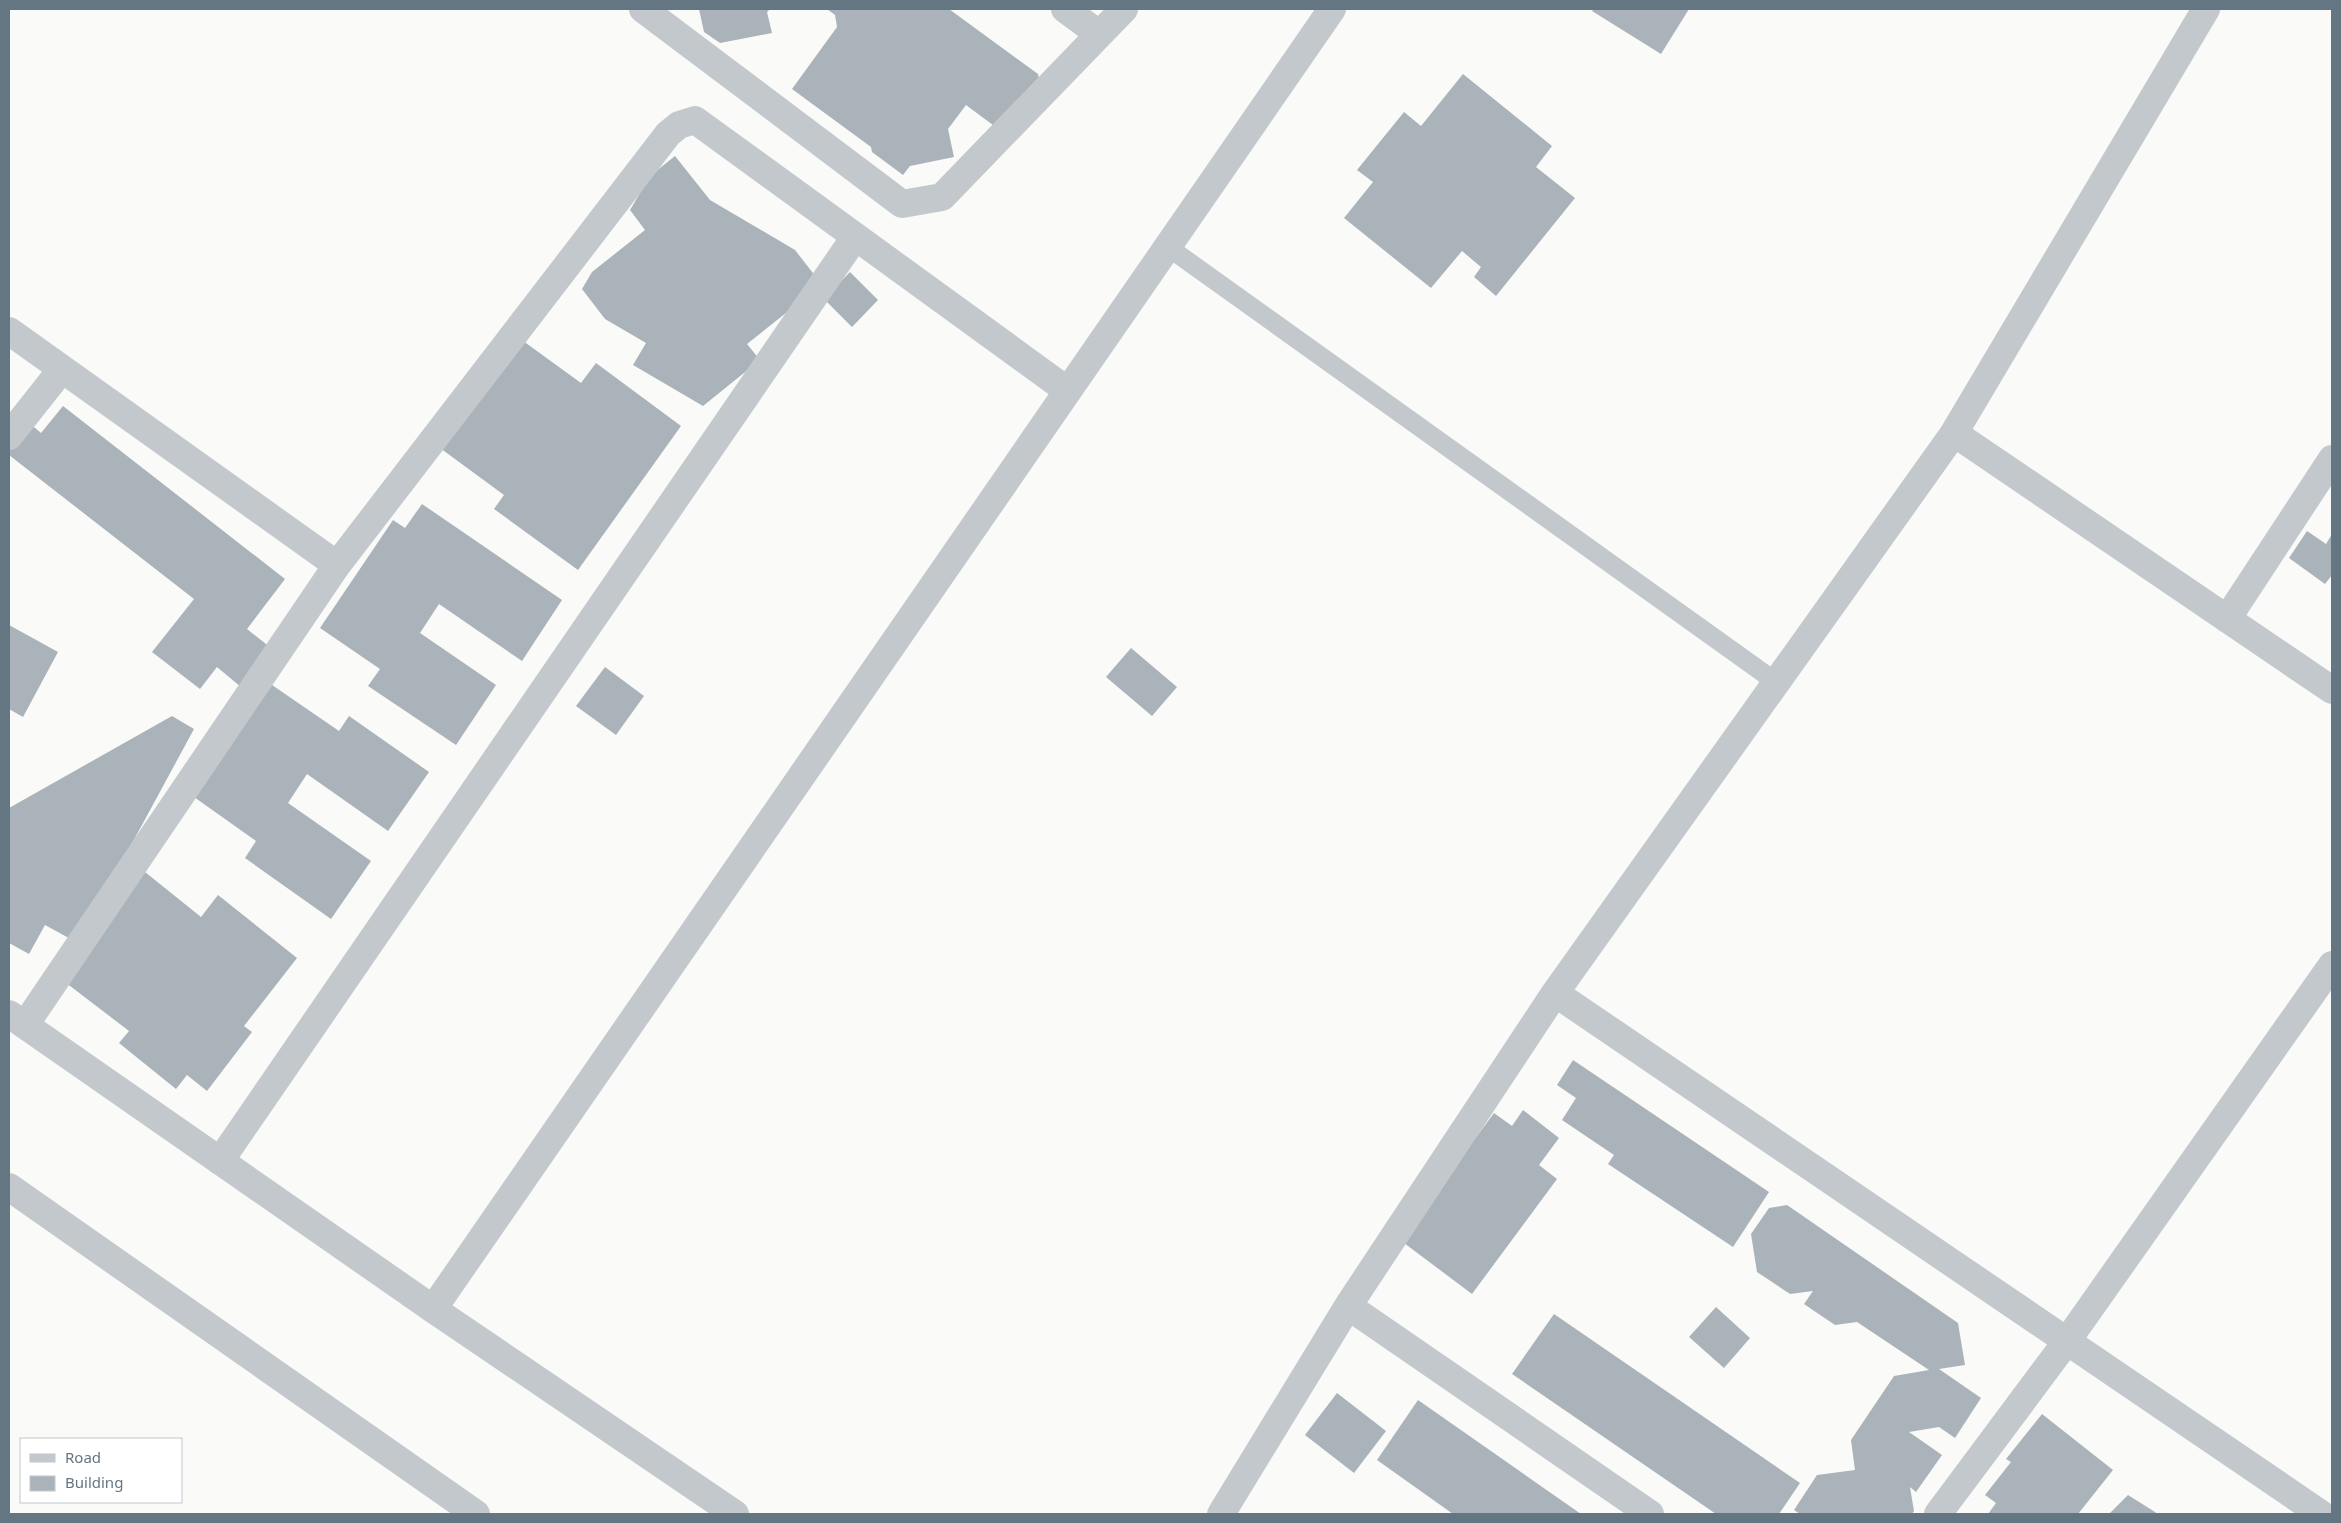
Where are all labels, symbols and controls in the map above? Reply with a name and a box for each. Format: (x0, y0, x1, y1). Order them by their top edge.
legend (20, 1438, 182, 1503)
text: Road (65, 1447, 101, 1467)
text: Building (65, 1472, 123, 1492)

